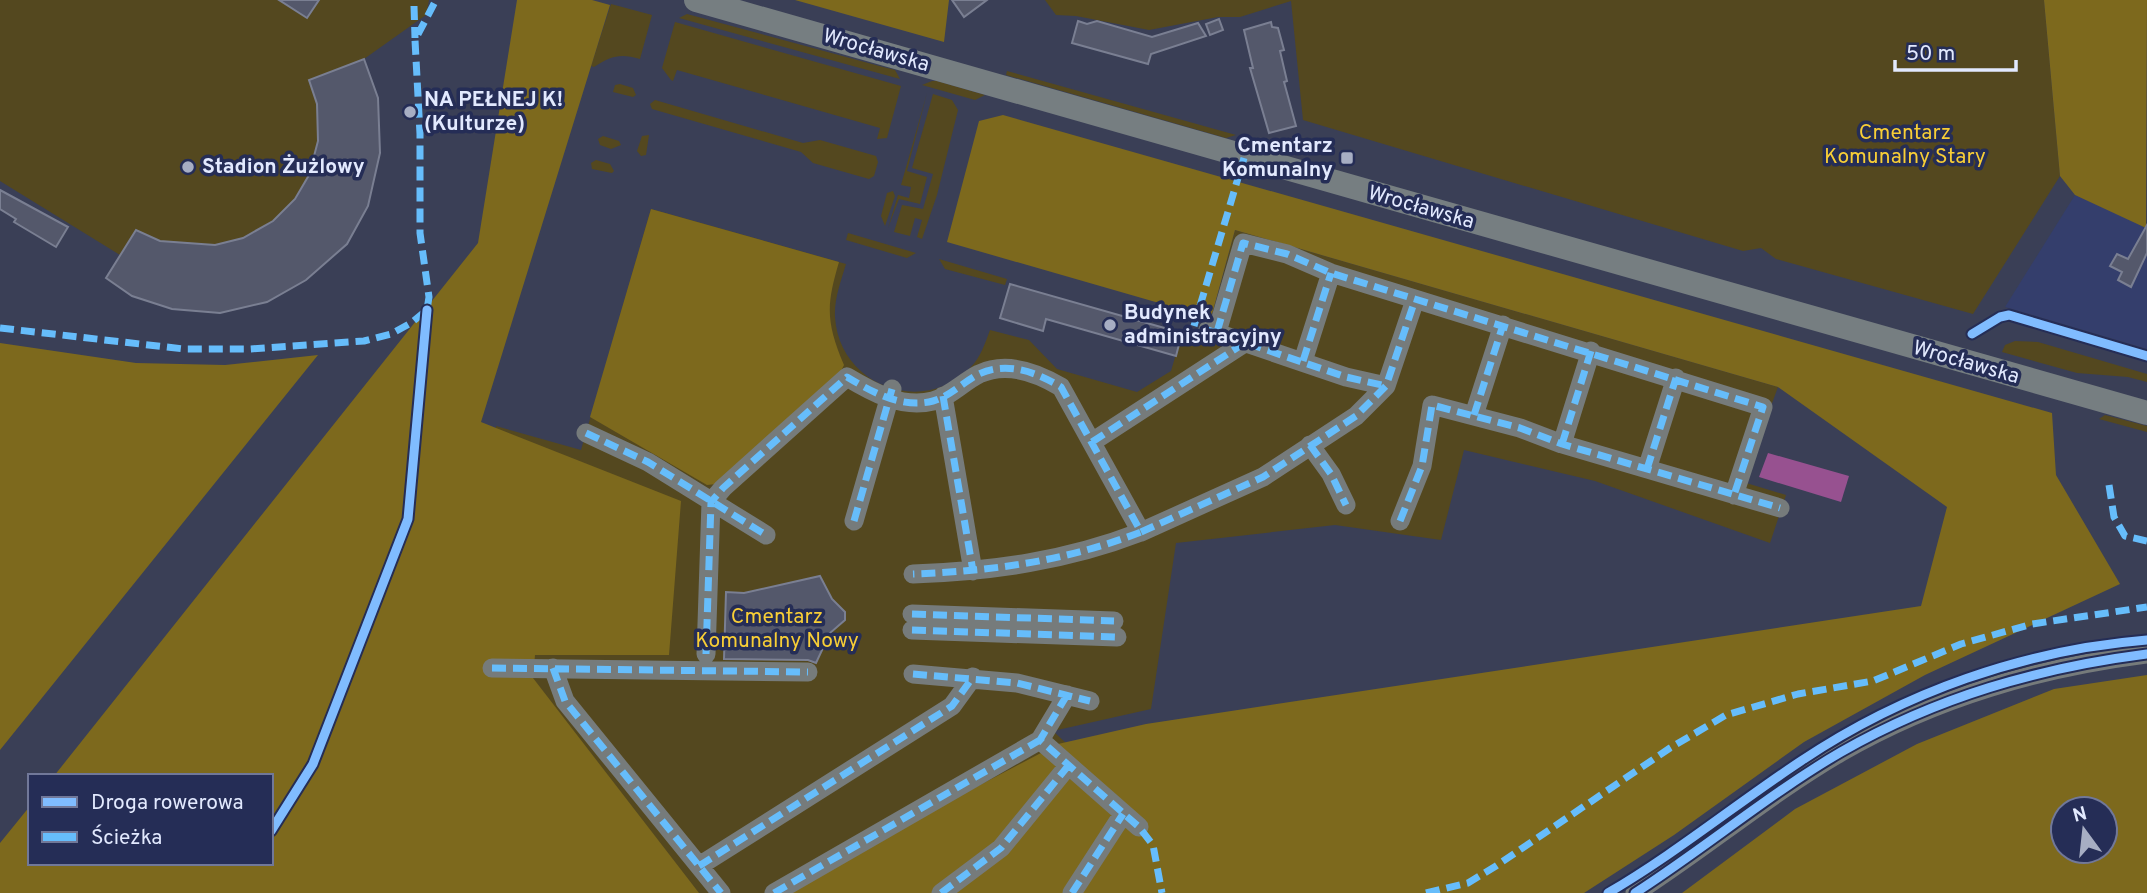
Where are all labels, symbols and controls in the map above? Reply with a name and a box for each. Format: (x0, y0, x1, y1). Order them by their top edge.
street label: Wrocławska (820, 23, 932, 79)
scale bar (1895, 28, 2016, 72)
text: 50 m (1906, 41, 1955, 68)
place label: NA PEŁNEJ K! (Kulturze) (424, 87, 563, 138)
marker: NA PEŁNEJ K! (Kulturze) (402, 104, 418, 120)
park label: Cmentarz Komunalny Stary (1824, 120, 1986, 171)
place label: Cmentarz Komunalny (1222, 133, 1333, 184)
marker: Cmentarz Komunalny (1339, 150, 1355, 166)
place label: Stadion Żużlowy (202, 153, 365, 181)
marker: Stadion Żużlowy (180, 159, 196, 175)
street label: Wrocławska (1365, 180, 1477, 236)
place label: Budynek administracyjny (1124, 300, 1282, 351)
marker: Budynek administracyjny (1102, 317, 1118, 333)
street label: Wrocławska (1910, 335, 2022, 391)
park label: Cmentarz Komunalny Nowy (695, 604, 859, 655)
legend (28, 774, 273, 865)
text: Droga rowerowa (91, 790, 244, 817)
north arrow (2049, 795, 2119, 865)
text: N (2070, 802, 2090, 829)
text: Ścieżka (91, 824, 162, 852)

